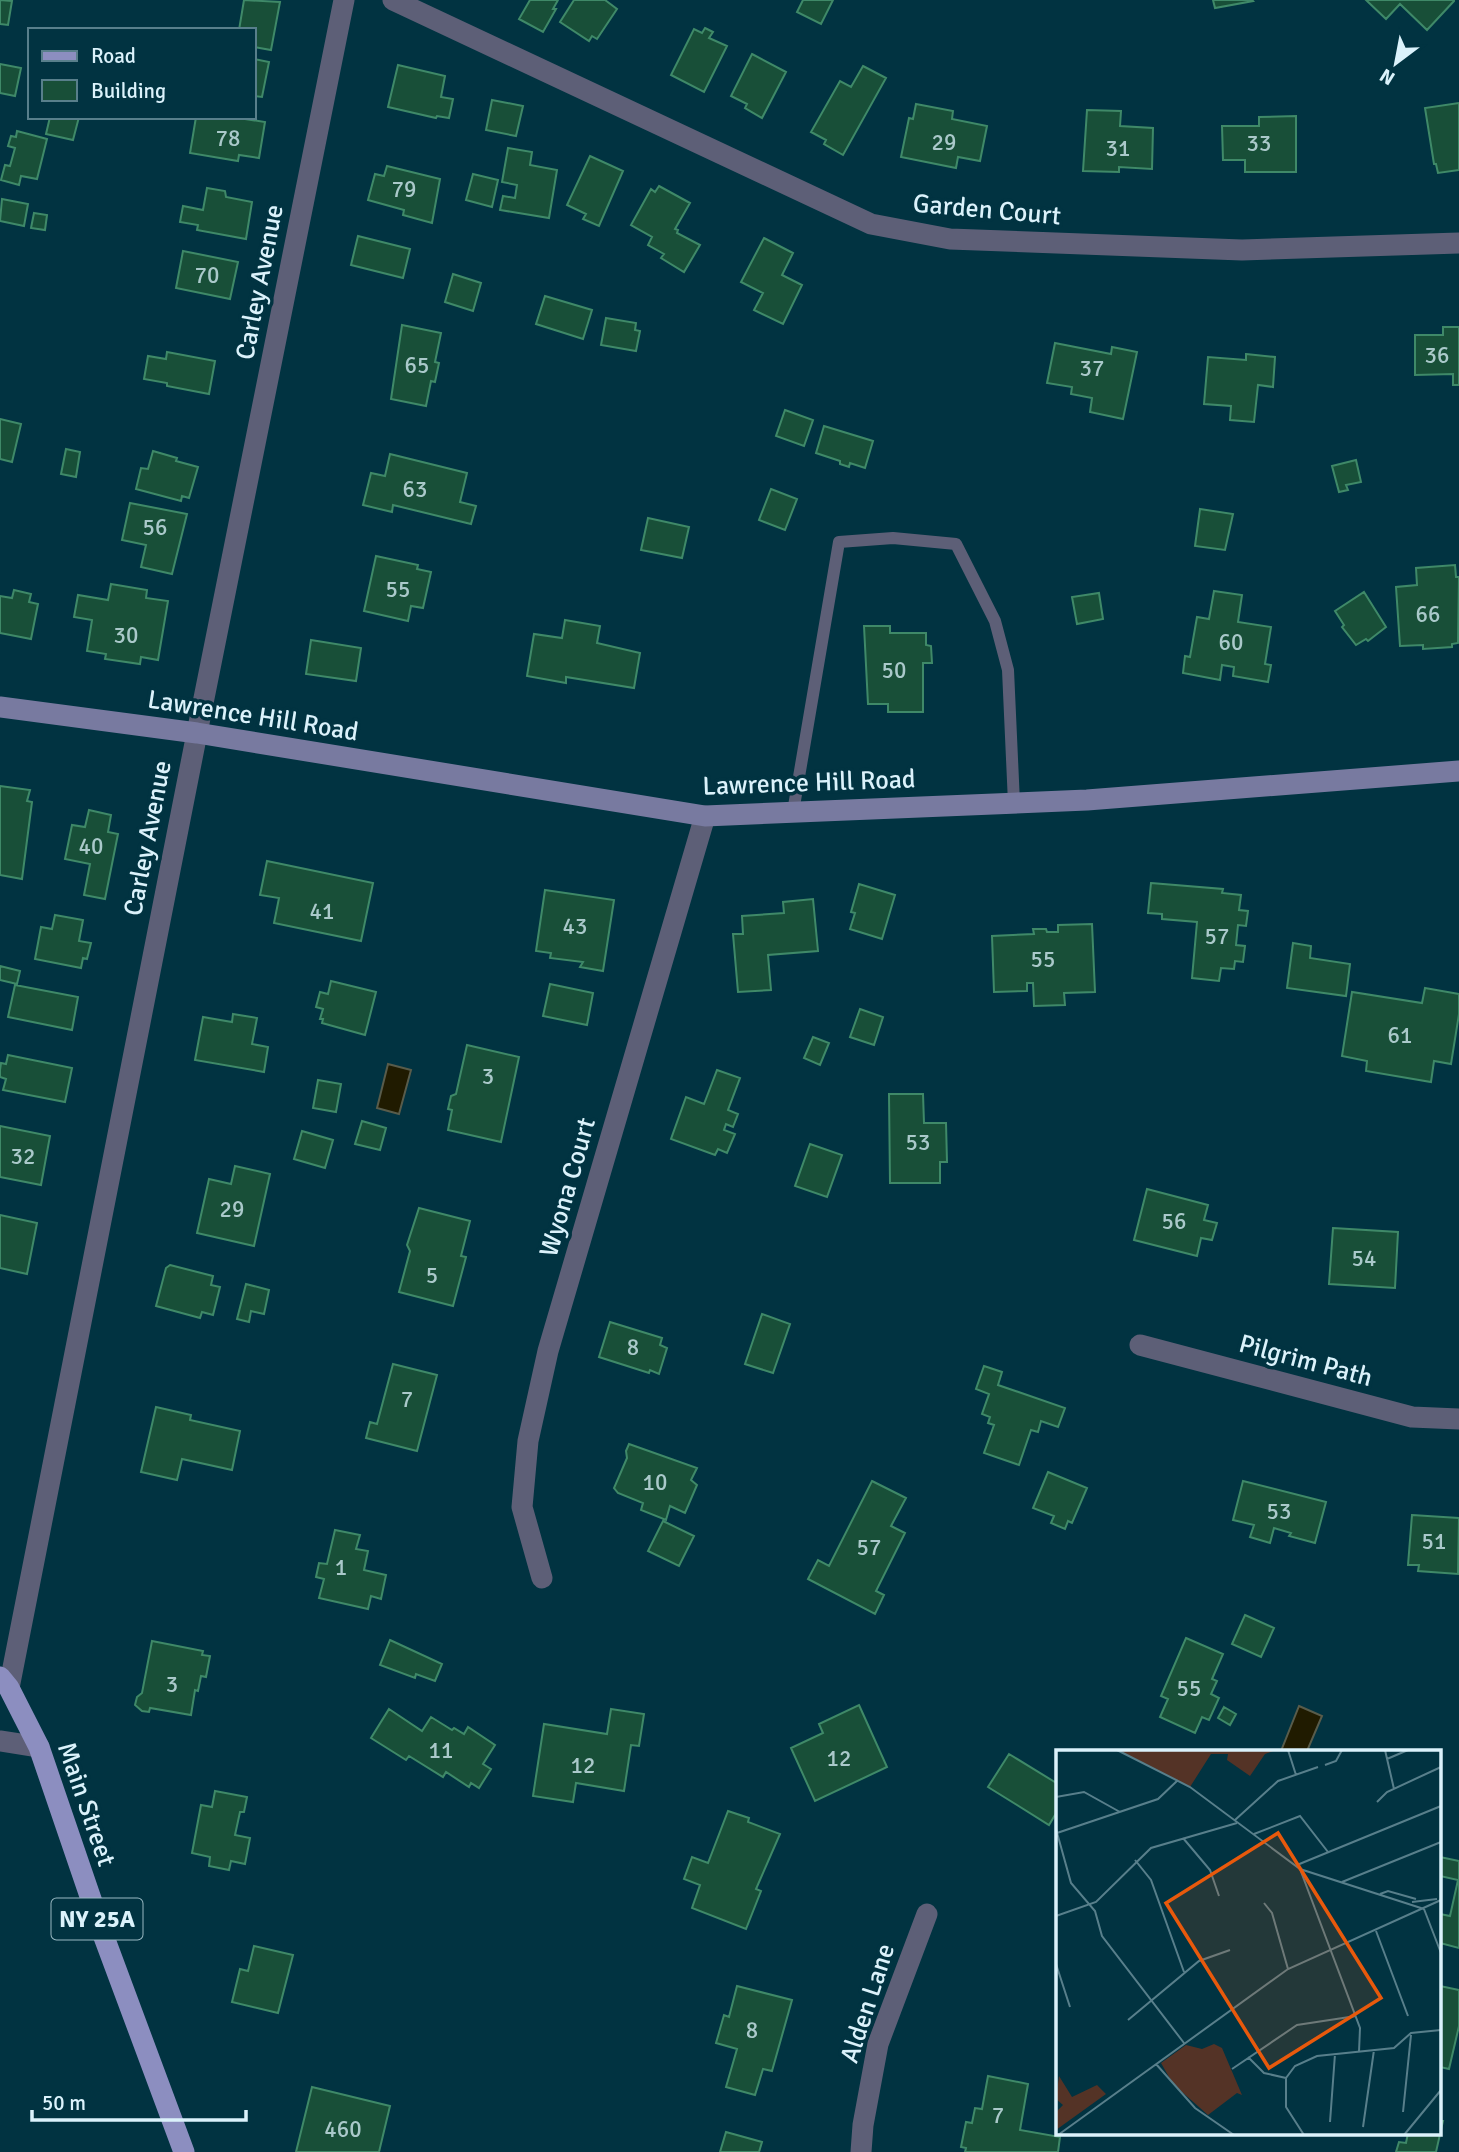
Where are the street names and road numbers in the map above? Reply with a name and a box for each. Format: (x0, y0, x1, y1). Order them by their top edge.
street label: Garden Court (912, 188, 1062, 232)
street label: Carley Avenue (229, 202, 291, 363)
street label: Lawrence Hill Road (145, 684, 361, 748)
street label: Carley Avenue (117, 758, 179, 919)
street label: Lawrence Hill Road (702, 763, 916, 803)
street label: Wyona Court (533, 1114, 603, 1260)
street label: Pilgrim Path (1236, 1328, 1376, 1394)
street label: Main Street (50, 1738, 122, 1870)
road number: NY 25A (52, 1898, 142, 1940)
street label: Alden Lane (834, 1940, 902, 2067)

